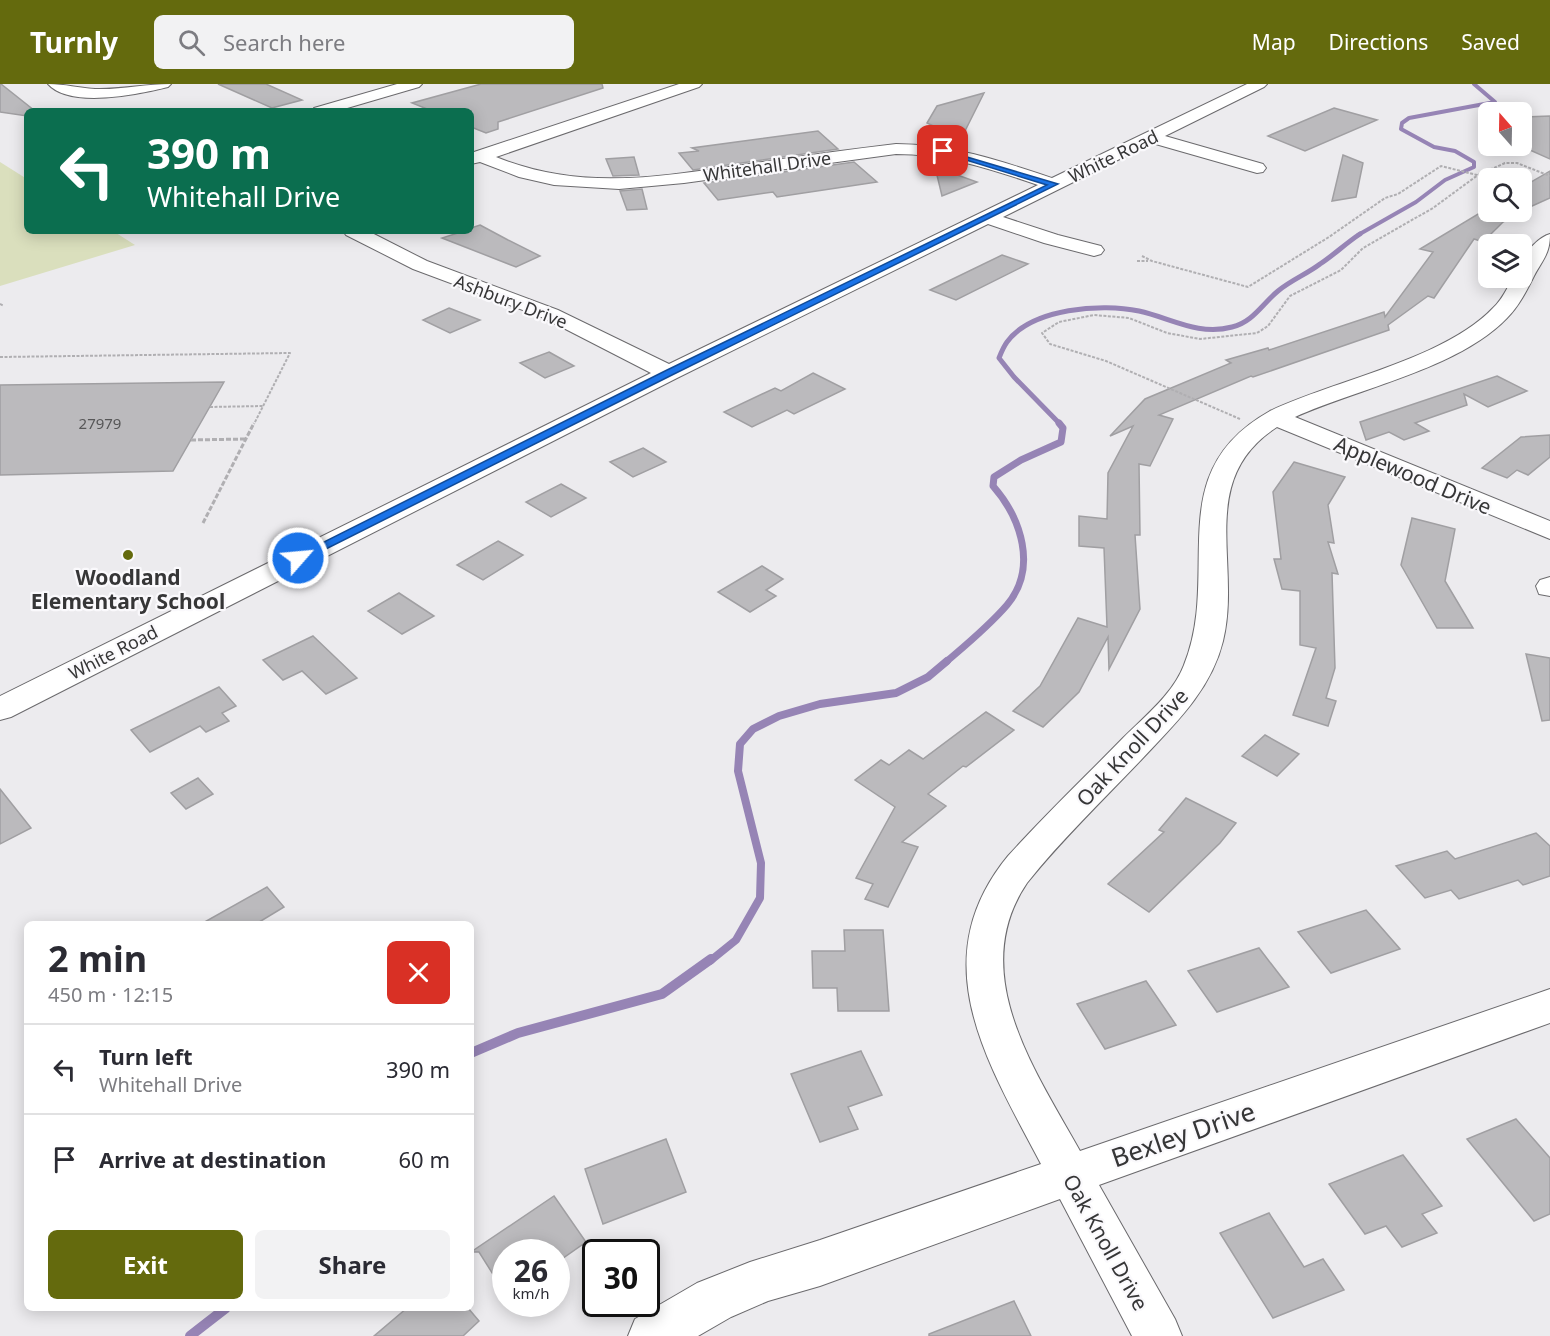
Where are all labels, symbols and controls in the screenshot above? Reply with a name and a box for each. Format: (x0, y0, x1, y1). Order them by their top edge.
search box (154, 15, 574, 69)
text: Turnly (30, 23, 118, 61)
icon: search (175, 26, 208, 59)
text: Search here (223, 27, 345, 57)
text: Map (1252, 28, 1296, 56)
text: Directions (1329, 28, 1428, 56)
text: Saved (1461, 28, 1520, 56)
north arrow (1478, 102, 1532, 156)
map controls (1478, 102, 1532, 288)
text: 390 m (147, 124, 271, 181)
street label: White Road (1064, 124, 1162, 188)
pin (917, 125, 968, 176)
icon: left (48, 132, 126, 210)
icon: arrive (926, 134, 959, 167)
street label: Whitehall Drive (702, 145, 832, 187)
button: search (1478, 168, 1532, 222)
text: Whitehall Drive (147, 178, 340, 215)
button: layers (1478, 234, 1532, 288)
street label: Ashbury Drive (451, 268, 571, 334)
house number: 27979 (79, 413, 121, 433)
street label: Applewood Drive (1330, 429, 1496, 521)
position arrow (266, 526, 330, 590)
marker: Woodland Elementary School (121, 548, 135, 562)
place label: Woodland Elementary School (31, 563, 225, 615)
street label: White Road (64, 619, 162, 685)
street label: Oak Knoll Drive (1070, 682, 1194, 812)
text: 2 min (48, 934, 147, 983)
button: close (387, 941, 450, 1004)
text: 450 m · 12:15 (48, 981, 173, 1008)
text: Turn left (99, 1041, 193, 1071)
icon: left (48, 1053, 81, 1086)
text: 390 m (386, 1054, 450, 1084)
text: Whitehall Drive (99, 1071, 242, 1098)
street label: Bexley Drive (1106, 1093, 1260, 1175)
icon: arrive (48, 1143, 81, 1176)
text: Arrive at destination (99, 1144, 326, 1174)
text: 60 m (399, 1144, 450, 1174)
street label: Oak Knoll Drive (1057, 1169, 1155, 1315)
button: Exit (48, 1230, 243, 1299)
button: Share (255, 1230, 450, 1299)
speed limit sign: 30 (582, 1239, 660, 1317)
text: 26 (514, 1250, 548, 1291)
text: km/h (513, 1283, 549, 1303)

